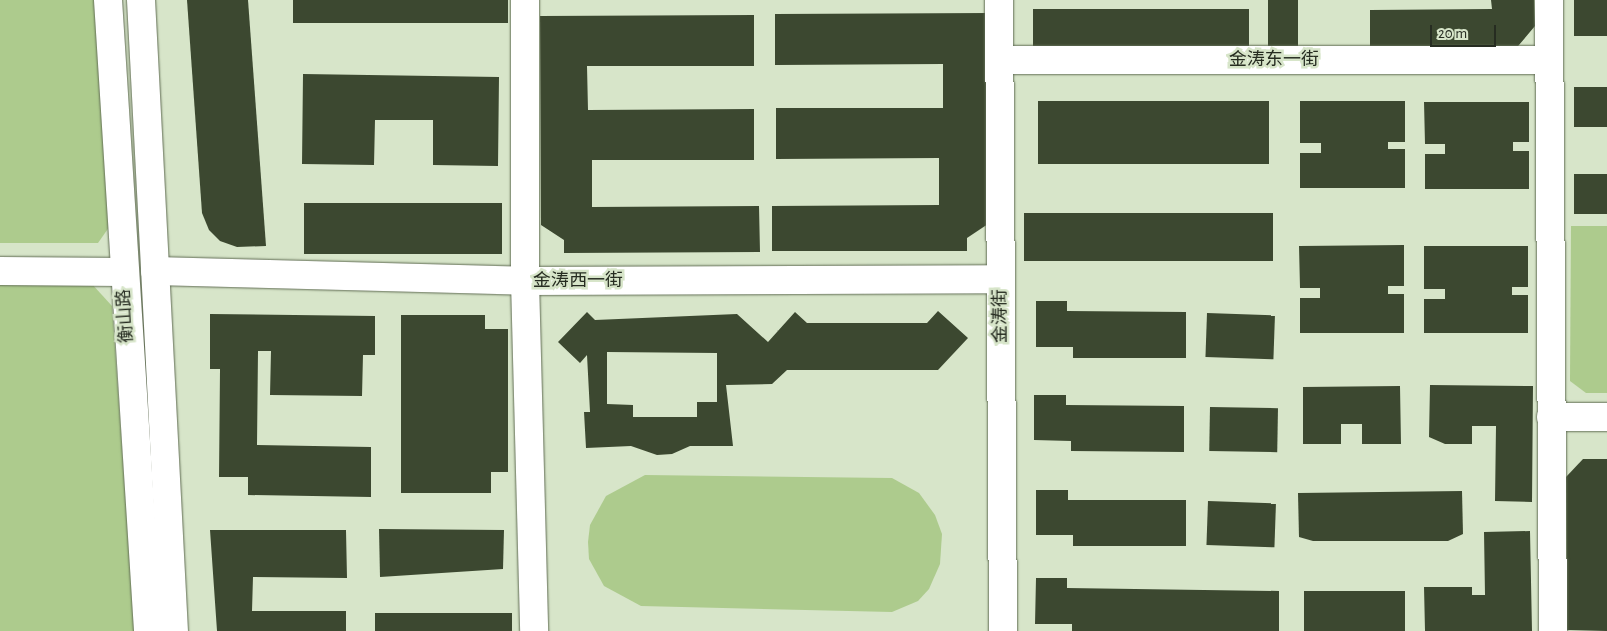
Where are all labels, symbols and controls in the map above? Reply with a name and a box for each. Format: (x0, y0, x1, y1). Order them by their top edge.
scale bar (1432, 15, 1498, 47)
text: 20 m (1438, 26, 1467, 41)
street label: 金涛东一街 (1229, 49, 1319, 71)
street label: 金涛西一街 (533, 270, 623, 292)
street label: 衡山路 (113, 288, 139, 344)
street label: 金涛街 (990, 289, 1012, 343)

